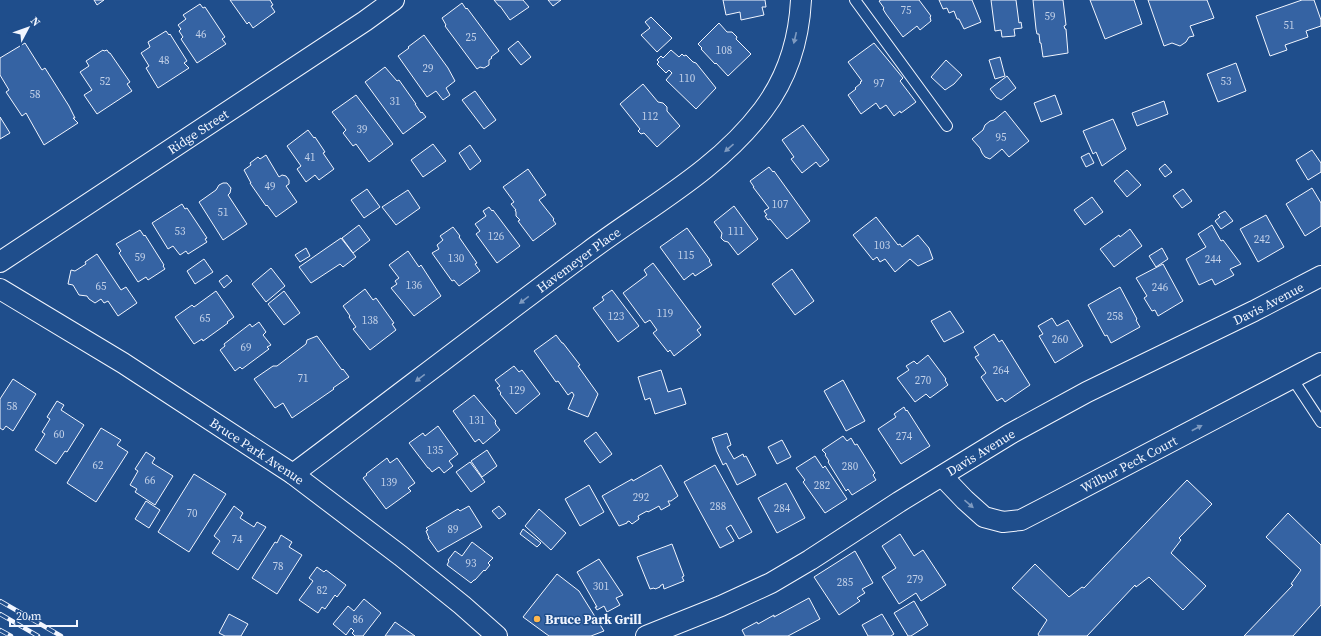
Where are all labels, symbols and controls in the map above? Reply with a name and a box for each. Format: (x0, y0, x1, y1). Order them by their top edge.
house number: 75 (901, 3, 912, 18)
north arrow (8, 8, 48, 48)
house number: 59 (1045, 9, 1056, 24)
text: N (27, 14, 43, 30)
house number: 51 (1284, 18, 1295, 33)
house number: 46 (196, 27, 207, 42)
house number: 25 (466, 30, 477, 45)
one-way arrow (792, 32, 798, 45)
house number: 108 (716, 43, 732, 58)
house number: 48 (159, 53, 170, 68)
house number: 29 (423, 61, 434, 76)
house number: 110 (679, 71, 696, 86)
house number: 52 (100, 74, 111, 89)
house number: 53 (1221, 74, 1232, 89)
house number: 97 (874, 76, 885, 91)
house number: 58 (30, 87, 41, 102)
house number: 31 (390, 94, 401, 109)
street label: Ridge Street (164, 105, 232, 158)
house number: 112 (642, 109, 659, 124)
house number: 39 (357, 122, 368, 137)
house number: 95 (996, 130, 1007, 145)
one-way arrow (724, 143, 734, 152)
house number: 41 (305, 150, 316, 165)
house number: 49 (265, 179, 276, 194)
house number: 107 (772, 197, 789, 212)
house number: 51 (218, 205, 229, 220)
street label: Havemeyer Place (533, 223, 624, 296)
house number: 53 (175, 224, 186, 239)
house number: 111 (728, 224, 744, 239)
house number: 126 (488, 229, 505, 244)
house number: 242 (1254, 232, 1271, 247)
house number: 103 (874, 238, 891, 253)
house number: 115 (678, 248, 695, 263)
house number: 59 (135, 250, 146, 265)
house number: 130 (448, 251, 465, 266)
house number: 244 (1205, 252, 1222, 267)
house number: 136 (406, 278, 423, 293)
street label: Davis Avenue (1230, 278, 1307, 329)
house number: 65 (96, 279, 107, 294)
house number: 246 (1152, 280, 1169, 295)
one-way arrow (518, 296, 529, 305)
house number: 119 (657, 306, 673, 321)
house number: 123 (608, 309, 625, 324)
house number: 258 (1107, 309, 1123, 324)
house number: 65 (200, 311, 211, 326)
house number: 138 (362, 313, 378, 328)
house number: 260 (1052, 332, 1069, 347)
house number: 69 (241, 340, 252, 355)
house number: 264 (993, 363, 1010, 378)
house number: 71 (298, 371, 309, 386)
house number: 270 (915, 373, 932, 388)
one-way arrow (415, 374, 425, 382)
house number: 129 (509, 383, 525, 398)
house number: 58 (7, 399, 18, 414)
house number: 131 (469, 413, 485, 428)
street label: Bruce Park Avenue (207, 414, 308, 489)
street label: Davis Avenue (943, 425, 1018, 480)
one-way arrow (1191, 425, 1203, 431)
house number: 60 (54, 427, 65, 442)
house number: 274 (896, 429, 913, 444)
street label: Wilbur Peck Court (1078, 432, 1181, 497)
house number: 135 (427, 443, 444, 458)
house number: 62 (93, 458, 104, 473)
house number: 280 (842, 459, 859, 474)
house number: 66 (145, 473, 156, 488)
house number: 139 (381, 475, 397, 490)
house number: 282 (814, 478, 831, 493)
house number: 292 (633, 490, 650, 505)
house number: 288 (710, 499, 726, 514)
one-way arrow (964, 499, 975, 508)
house number: 284 (774, 501, 791, 516)
house number: 70 (187, 506, 198, 521)
house number: 89 (448, 522, 459, 537)
house number: 74 (232, 532, 243, 547)
house number: 93 (466, 556, 477, 571)
house number: 78 (273, 559, 284, 574)
house number: 279 (907, 572, 923, 587)
house number: 285 (837, 575, 854, 590)
house number: 301 (593, 579, 609, 594)
house number: 82 (317, 583, 328, 598)
scale bar (10, 602, 77, 628)
text: 20 m (16, 608, 42, 624)
place label: Bruce Park Grill (545, 611, 642, 628)
house number: 86 (353, 612, 364, 627)
marker: Bruce Park Grill (532, 614, 542, 624)

